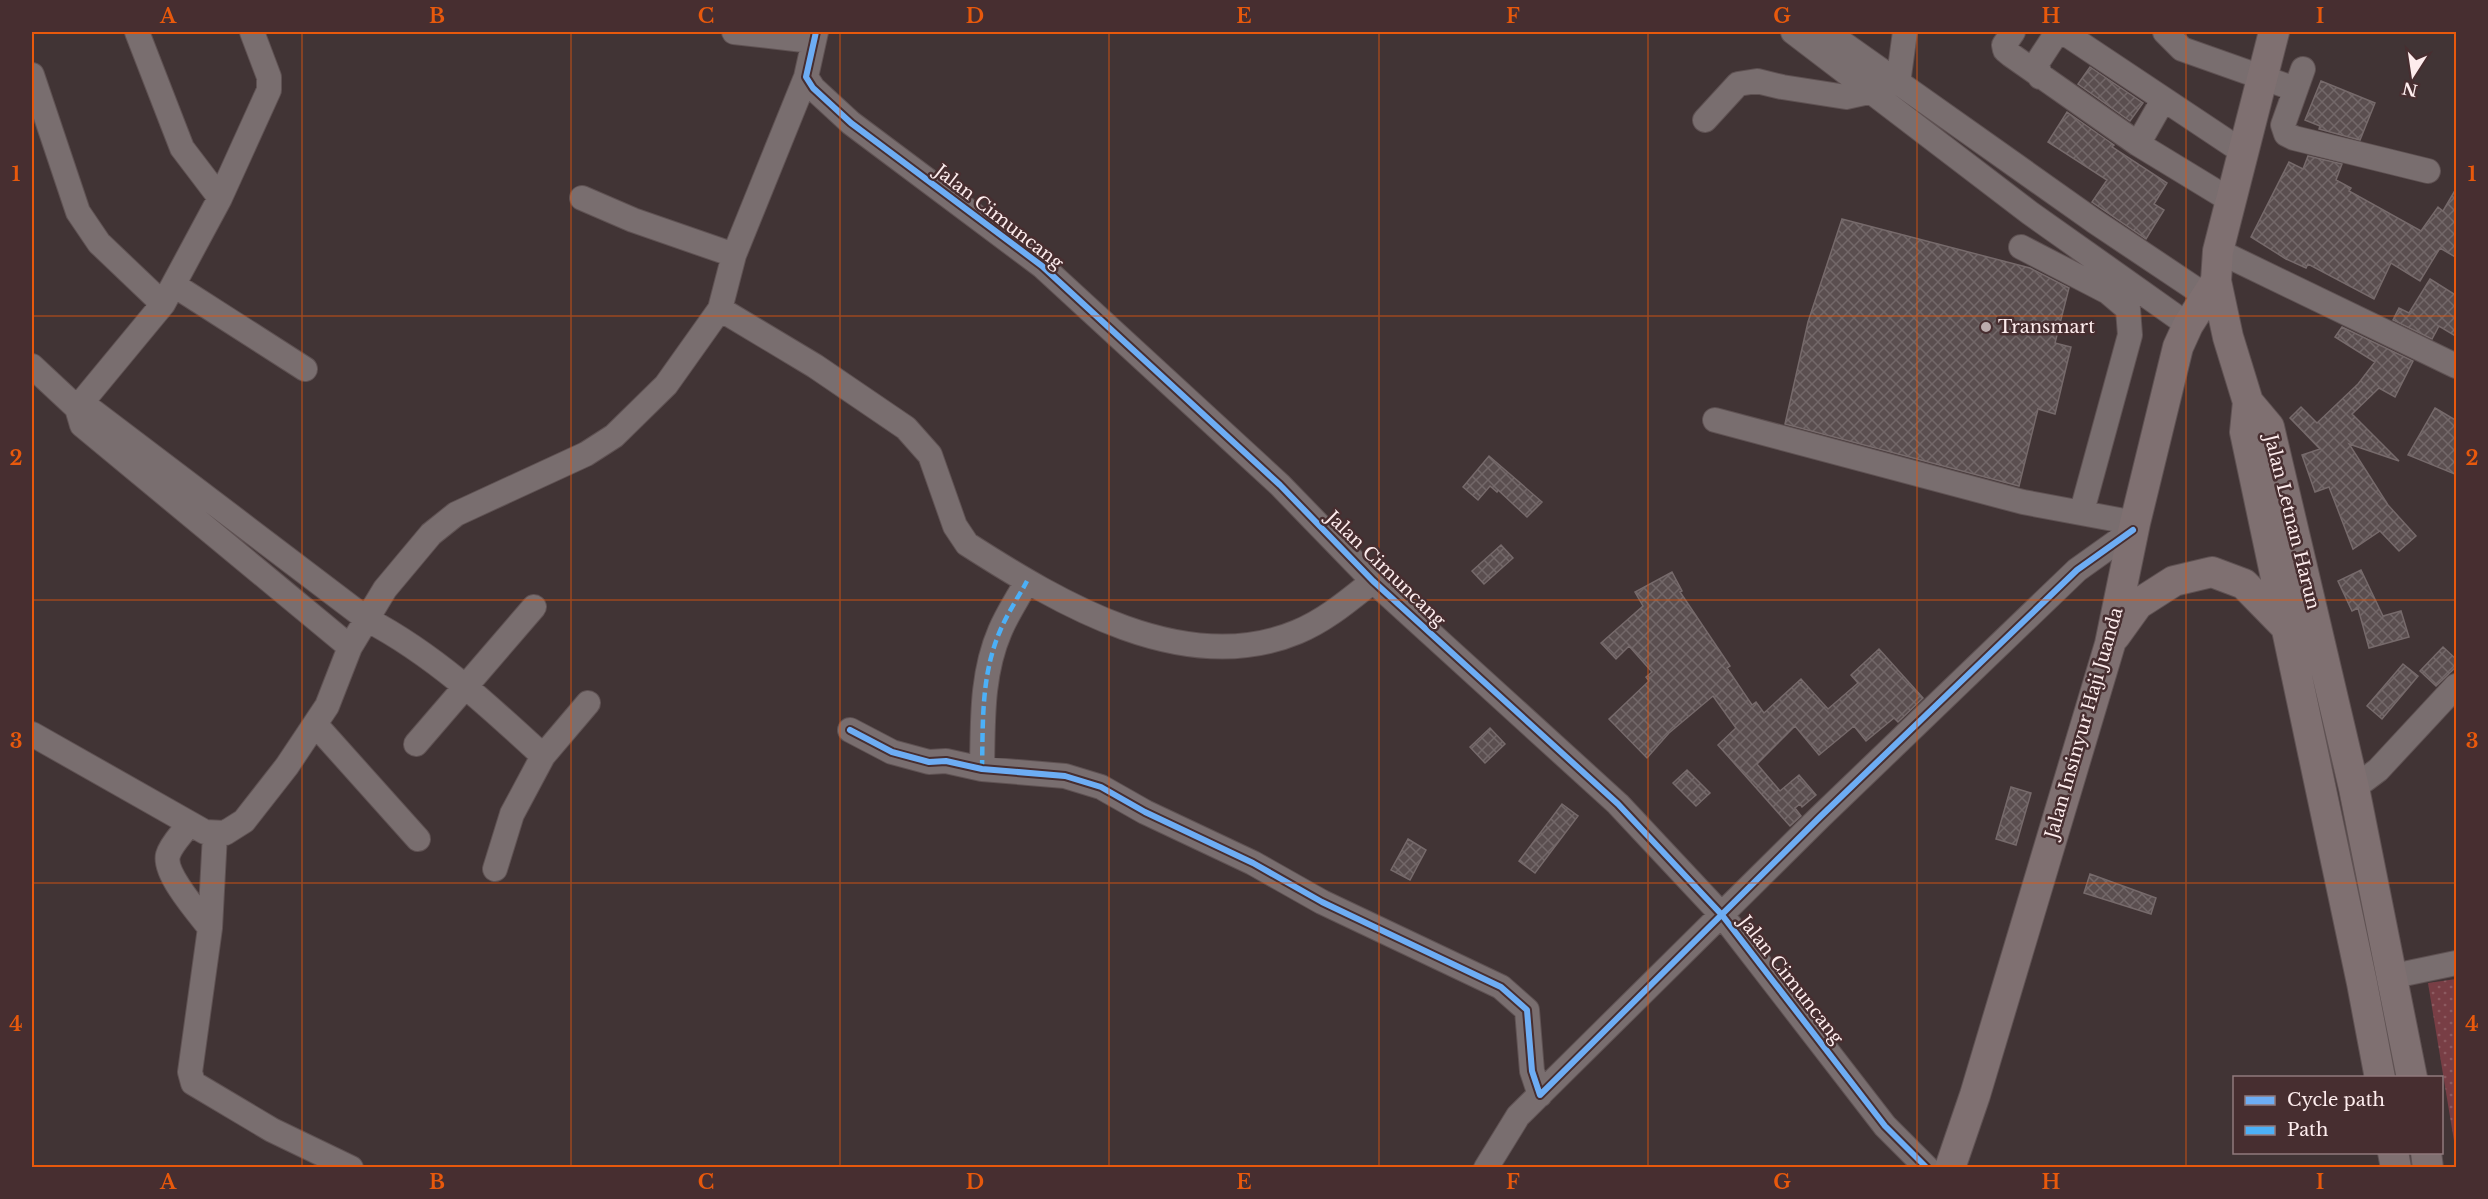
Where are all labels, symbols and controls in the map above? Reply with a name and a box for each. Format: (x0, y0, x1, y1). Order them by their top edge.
text: A (159, 4, 177, 28)
text: B (429, 4, 445, 28)
text: C (698, 4, 714, 28)
text: D (966, 4, 984, 28)
text: E (1236, 4, 1252, 28)
text: F (1506, 4, 1520, 28)
text: G (1773, 4, 1791, 28)
text: H (2042, 4, 2061, 28)
text: I (2316, 4, 2324, 28)
north arrow (2383, 45, 2443, 105)
text: N (2400, 78, 2419, 101)
street label: Jalan Cimuncang (929, 159, 1068, 274)
text: 1 (12, 162, 21, 186)
text: 1 (2468, 162, 2477, 186)
place label: Transmart (1998, 316, 2095, 338)
marker: Transmart (1979, 320, 1993, 334)
street label: Jalan Letnan Harun (2259, 430, 2324, 612)
text: 2 (9, 446, 23, 470)
text: 2 (2465, 446, 2479, 470)
street label: Jalan Cimuncang (1320, 505, 1450, 632)
street label: Jalan Insinyur Haji Juanda (2040, 605, 2128, 843)
text: 3 (10, 729, 22, 753)
text: 3 (2466, 729, 2478, 753)
street label: Jalan Cimuncang (1733, 910, 1848, 1049)
text: 4 (9, 1012, 23, 1036)
text: 4 (2465, 1012, 2479, 1036)
legend (2233, 1076, 2443, 1154)
text: Cycle path (2287, 1089, 2385, 1111)
text: Path (2287, 1119, 2328, 1141)
text: A (159, 1170, 177, 1194)
text: B (429, 1170, 445, 1194)
text: C (698, 1170, 714, 1194)
text: D (966, 1170, 984, 1194)
text: E (1236, 1170, 1252, 1194)
text: F (1506, 1170, 1520, 1194)
text: G (1773, 1170, 1791, 1194)
text: H (2042, 1170, 2061, 1194)
text: I (2316, 1170, 2324, 1194)

